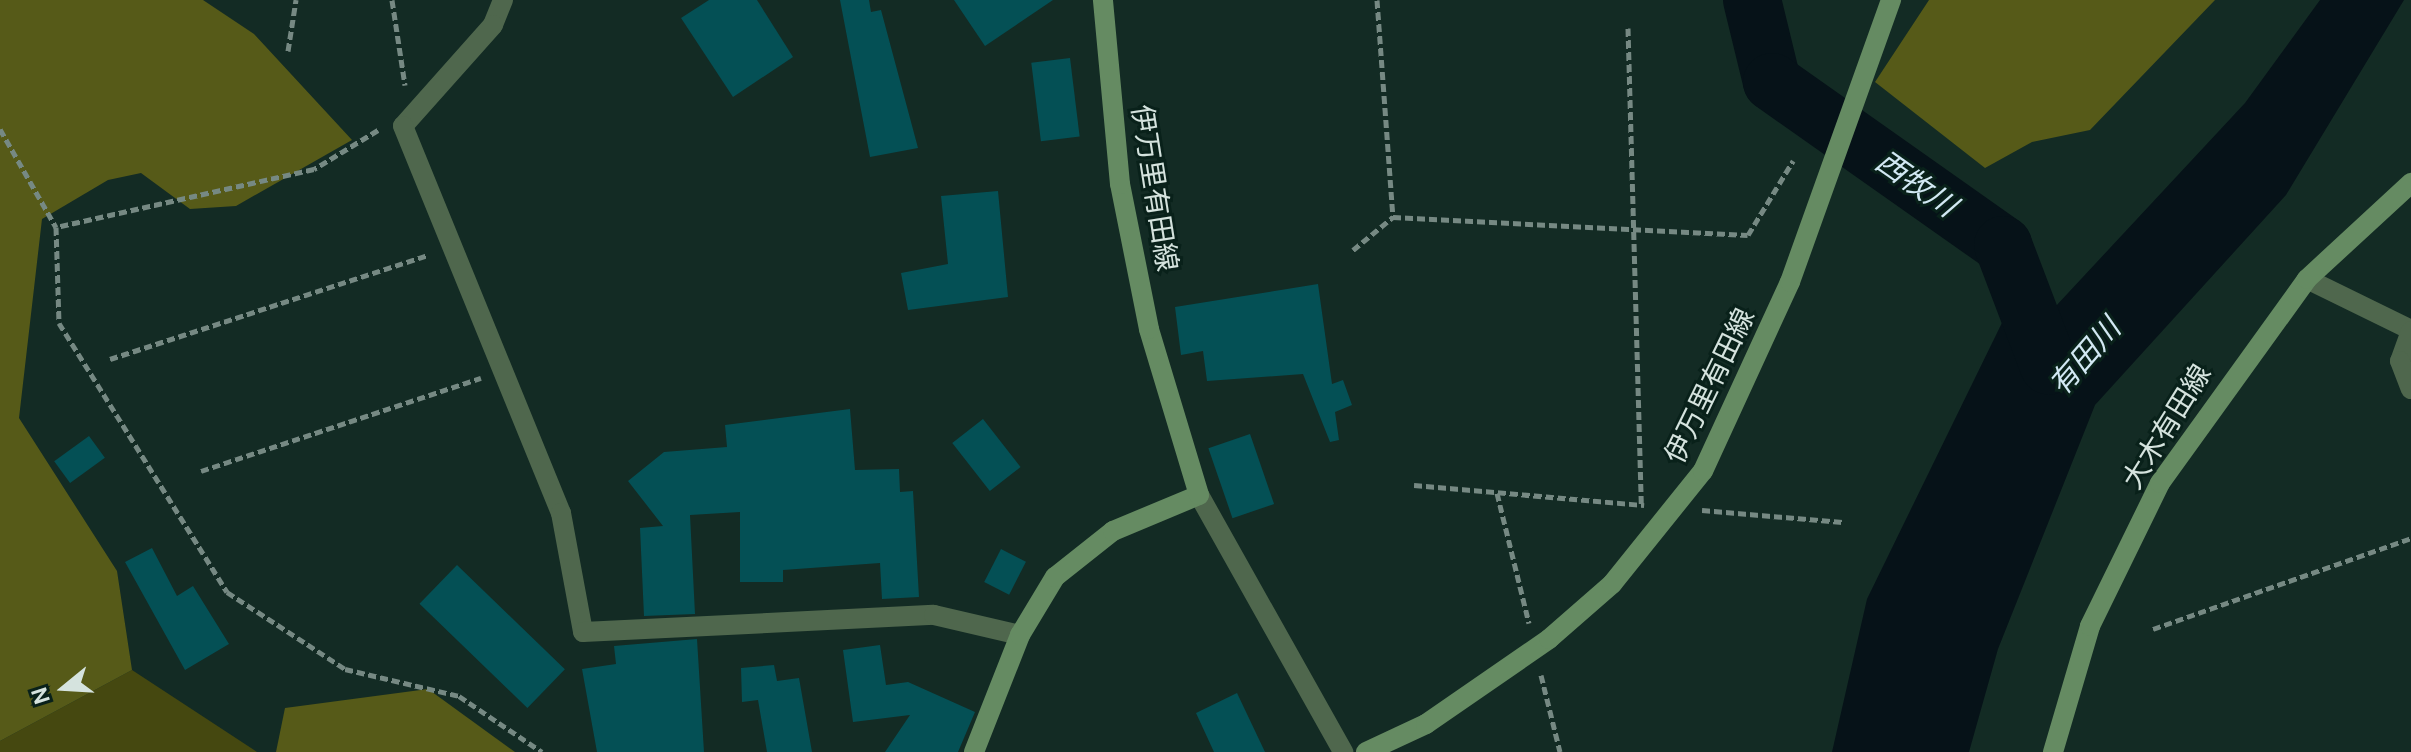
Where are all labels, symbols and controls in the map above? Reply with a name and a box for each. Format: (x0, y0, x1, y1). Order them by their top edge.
street label: 伊万里有田線 (1124, 102, 1184, 274)
water label: 西牧川 (1869, 143, 1963, 225)
street label: 伊万里有田線 (1658, 303, 1762, 469)
water label: 有田川 (2042, 311, 2128, 403)
street label: 大木有田線 (2116, 359, 2218, 495)
north arrow (24, 648, 104, 728)
text: N (24, 683, 57, 708)

